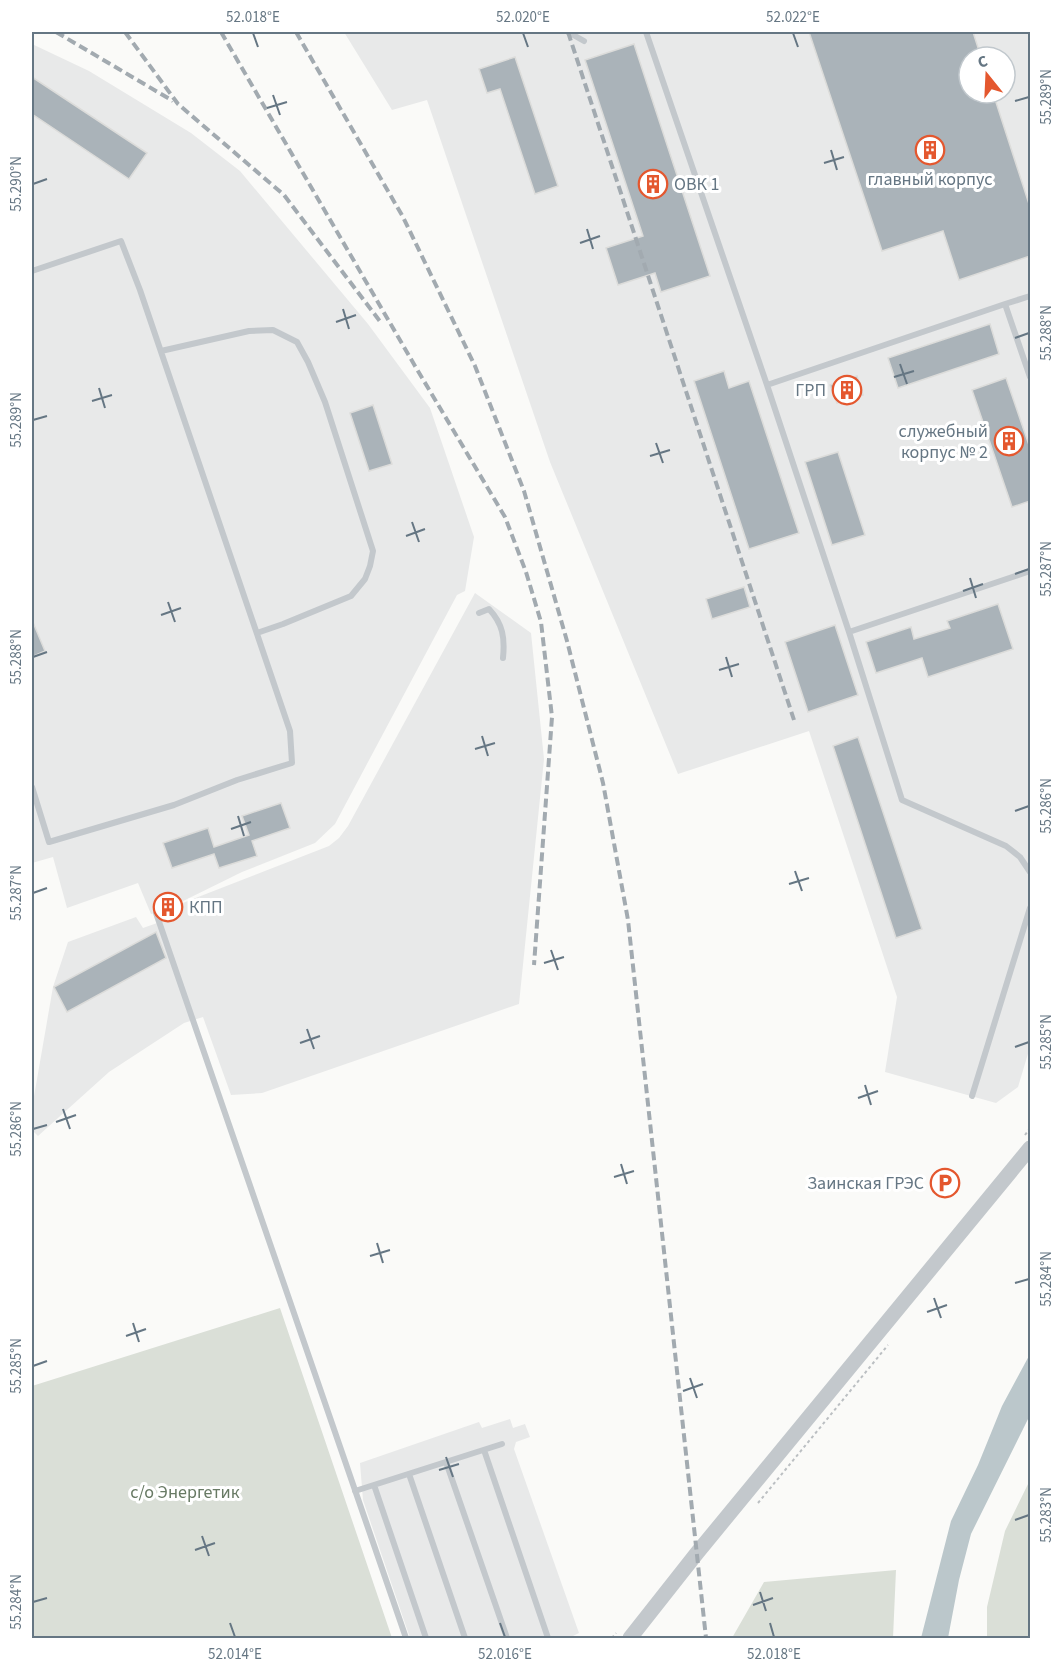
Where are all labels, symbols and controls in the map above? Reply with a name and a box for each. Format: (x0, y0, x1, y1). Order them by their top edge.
text: 52.018°E (226, 7, 280, 28)
text: 52.020°E (496, 7, 550, 28)
text: 52.022°E (766, 7, 820, 28)
north arrow (957, 45, 1017, 105)
text: С (975, 50, 991, 74)
text: 55.289°N (1036, 69, 1057, 125)
building icon: главный корпус (914, 134, 946, 166)
text: 55.290°N (6, 156, 27, 212)
place label: главный корпус (868, 167, 992, 192)
building icon: ОВК 1 (637, 168, 669, 200)
place label: ОВК 1 (674, 172, 720, 197)
text: 55.288°N (1036, 305, 1057, 361)
building icon: ГРП (831, 374, 863, 406)
place label: ГРП (795, 378, 826, 403)
text: 55.289°N (6, 392, 27, 448)
place label: служебный корпус № 2 (899, 419, 988, 465)
building icon: служебный корпус № 2 (993, 425, 1025, 457)
text: 55.287°N (1036, 541, 1057, 597)
text: 55.288°N (6, 629, 27, 685)
text: 55.286°N (1036, 778, 1057, 834)
text: 55.287°N (6, 865, 27, 921)
building icon: КПП (152, 891, 184, 923)
place label: КПП (189, 895, 223, 920)
text: 55.285°N (1036, 1014, 1057, 1070)
text: 55.286°N (6, 1101, 27, 1157)
parking icon: Заинская ГРЭС (929, 1167, 961, 1199)
place label: Заинская ГРЭС (807, 1171, 924, 1196)
text: 55.284°N (1036, 1251, 1057, 1307)
text: 55.285°N (6, 1338, 27, 1394)
park label: с/о Энергетик (130, 1480, 240, 1505)
text: 55.283°N (1036, 1487, 1057, 1543)
text: 55.284°N (6, 1574, 27, 1630)
text: 52.014°E (208, 1644, 262, 1665)
text: 52.016°E (478, 1644, 532, 1665)
text: 52.018°E (747, 1644, 801, 1665)

